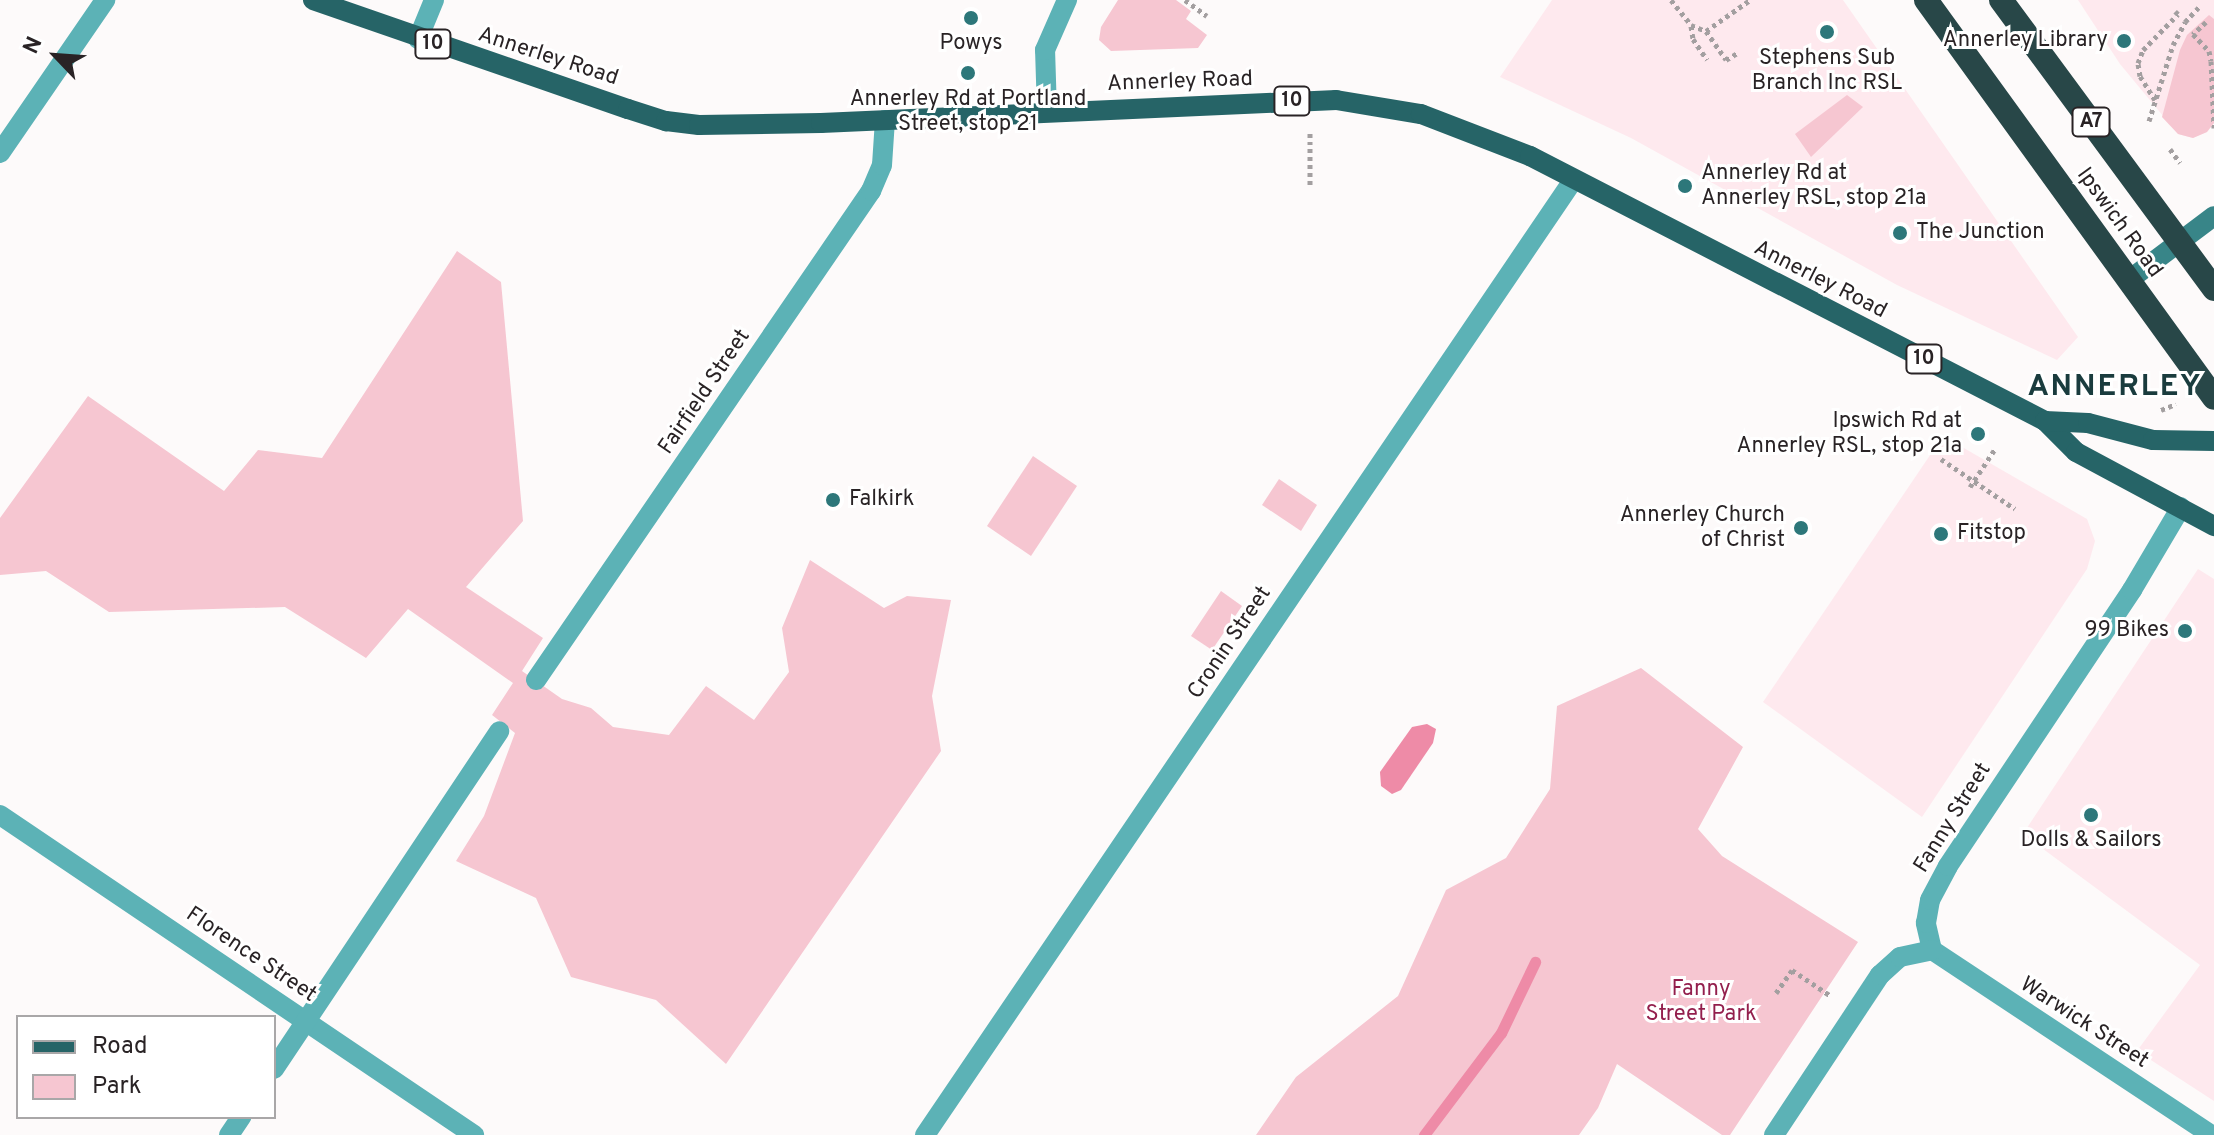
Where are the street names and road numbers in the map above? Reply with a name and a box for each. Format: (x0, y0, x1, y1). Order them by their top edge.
street label: Annerley Road (475, 22, 621, 92)
road number: 10 (413, 28, 453, 60)
street label: Annerley Road (1107, 66, 1253, 98)
road number: 10 (1272, 85, 1312, 117)
road number: A7 (2071, 106, 2111, 138)
street label: Ipswich Road (2070, 163, 2168, 283)
street label: Annerley Road (1749, 235, 1891, 325)
street label: Fairfield Street (653, 324, 757, 460)
road number: 10 (1904, 343, 1944, 375)
street label: Cronin Street (1183, 582, 1277, 704)
street label: Fanny Street (1909, 758, 1997, 878)
street label: Florence Street (181, 902, 321, 1008)
street label: Warwick Street (2015, 972, 2153, 1074)

